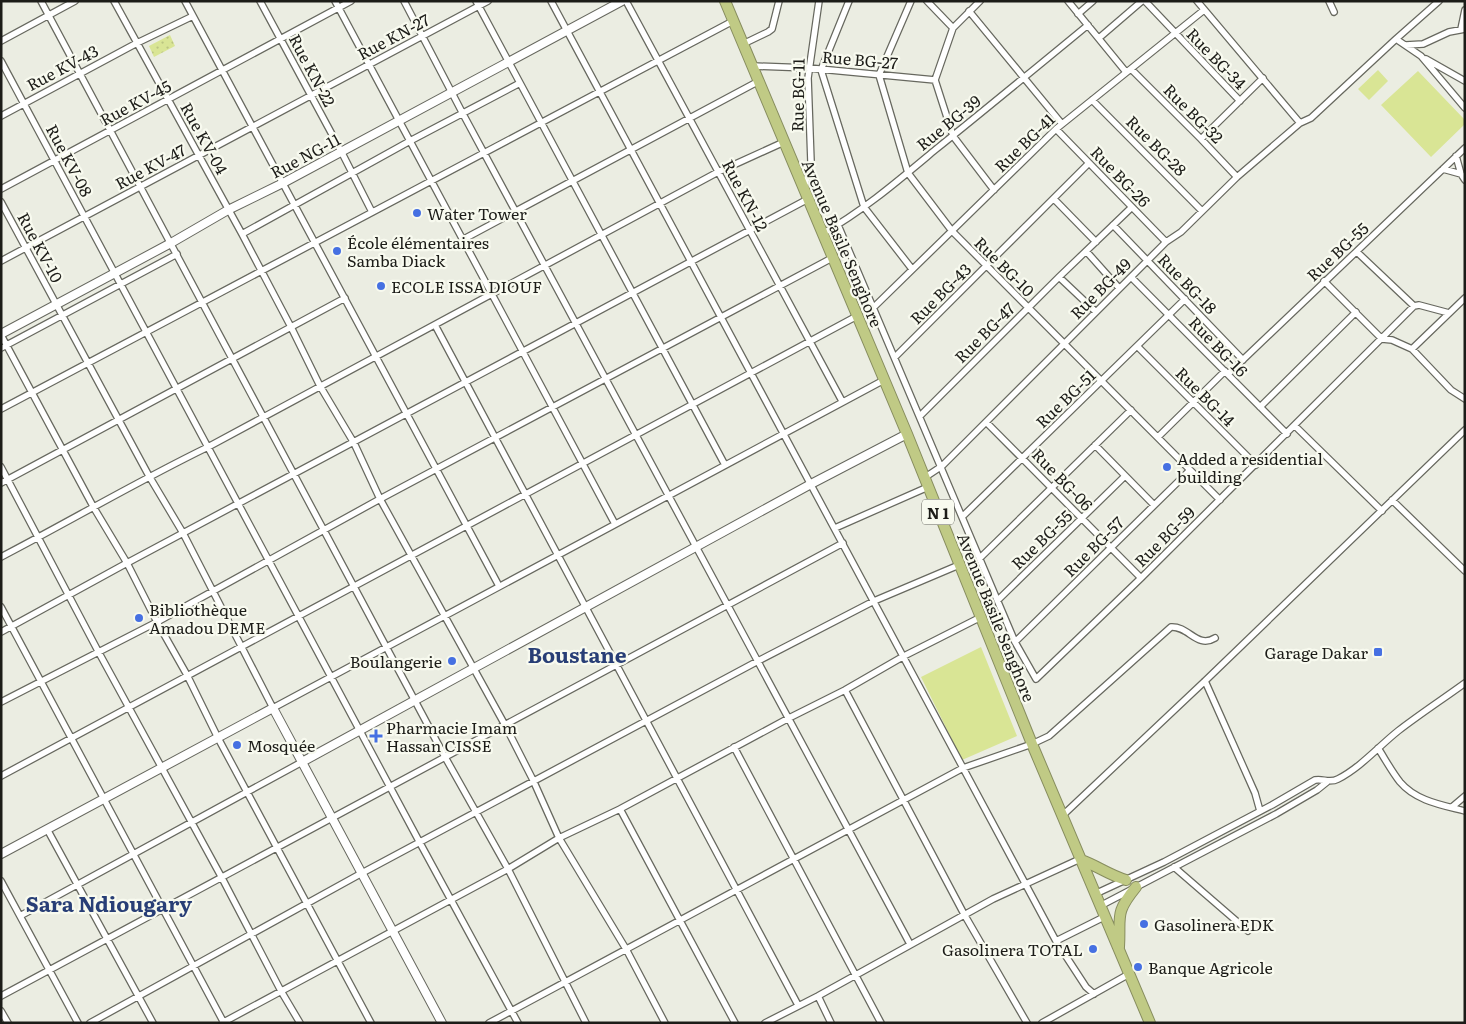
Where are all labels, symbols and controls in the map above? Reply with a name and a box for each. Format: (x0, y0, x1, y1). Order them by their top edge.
street label: Rue KN-27 (352, 7, 434, 65)
street label: Rue BG-34 (1182, 22, 1253, 94)
street label: Rue KN-22 (284, 29, 342, 111)
street label: Rue KV-43 (22, 38, 102, 96)
street label: Rue BG-27 (821, 44, 899, 74)
street label: Rue BG-11 (784, 57, 810, 132)
street label: Rue KV-45 (95, 73, 175, 131)
street label: Rue BG-32 (1159, 78, 1229, 148)
street label: Rue BG-39 (911, 88, 985, 156)
street label: Rue KV-04 (175, 98, 235, 179)
street label: Rue BG-41 (988, 107, 1060, 177)
street label: Rue BG-28 (1121, 109, 1193, 181)
street label: Rue KV-08 (41, 119, 99, 201)
street label: Rue NG-11 (266, 126, 345, 184)
street label: Rue KV-47 (110, 137, 190, 195)
street label: Rue BG-26 (1086, 140, 1157, 212)
street label: Rue KN-12 (717, 155, 775, 235)
street label: Avenue Basile Senghore (797, 155, 889, 331)
place label: Water Tower (427, 201, 527, 225)
street label: Rue KV-10 (12, 207, 70, 287)
marker: Water Tower (411, 207, 423, 219)
street label: Rue BG-55 (1301, 216, 1373, 286)
place label: École élémentaires Samba Diack (347, 230, 489, 272)
street label: Rue BG-10 (969, 230, 1041, 302)
marker: École élémentaires Samba Diack (331, 245, 343, 257)
street label: Rue BG-18 (1153, 247, 1223, 319)
street label: Rue BG-49 (1064, 252, 1136, 324)
street label: Rue BG-43 (904, 257, 976, 329)
place label: ECOLE ISSA DIOUF (391, 274, 542, 298)
marker: ECOLE ISSA DIOUF (375, 280, 387, 292)
street label: Rue BG-47 (948, 296, 1020, 368)
street label: Rue BG-16 (1184, 310, 1254, 382)
street label: Rue BG-14 (1171, 361, 1241, 431)
street label: Rue BG-51 (1030, 363, 1101, 433)
street label: Rue BG-06 (1027, 442, 1099, 516)
place label: Added a residential building (1177, 446, 1323, 488)
marker: Added a residential building (1161, 461, 1173, 473)
road number: N 1 (922, 500, 954, 524)
street label: Rue BG-59 (1128, 500, 1200, 572)
street label: Rue BG-55 (1005, 504, 1077, 574)
street label: Rue BG-57 (1057, 510, 1129, 582)
street label: Avenue Basile Senghore (952, 529, 1042, 705)
place label: Bibliothèque Amadou DEME (149, 597, 265, 639)
marker: Bibliothèque Amadou DEME (133, 612, 145, 624)
district label: Boustane (527, 638, 627, 669)
place label: Garage Dakar (1265, 640, 1368, 664)
marker: Garage Dakar (1372, 646, 1384, 658)
place label: Boulangerie (350, 649, 442, 673)
marker: Boulangerie (446, 655, 458, 667)
place label: Pharmacie Imam Hassan CISSE (386, 715, 518, 757)
marker: Pharmacie Imam Hassan CISSE (370, 730, 382, 742)
place label: Mosquée (247, 733, 315, 757)
marker: Mosquée (231, 739, 243, 751)
district label: Sara Ndiougary (26, 887, 192, 918)
place label: Gasolinera EDK (1154, 912, 1274, 936)
marker: Gasolinera EDK (1138, 918, 1150, 930)
place label: Gasolinera TOTAL (942, 937, 1083, 961)
marker: Gasolinera TOTAL (1087, 943, 1099, 955)
place label: Banque Agricole (1148, 955, 1273, 979)
marker: Banque Agricole (1132, 961, 1144, 973)

